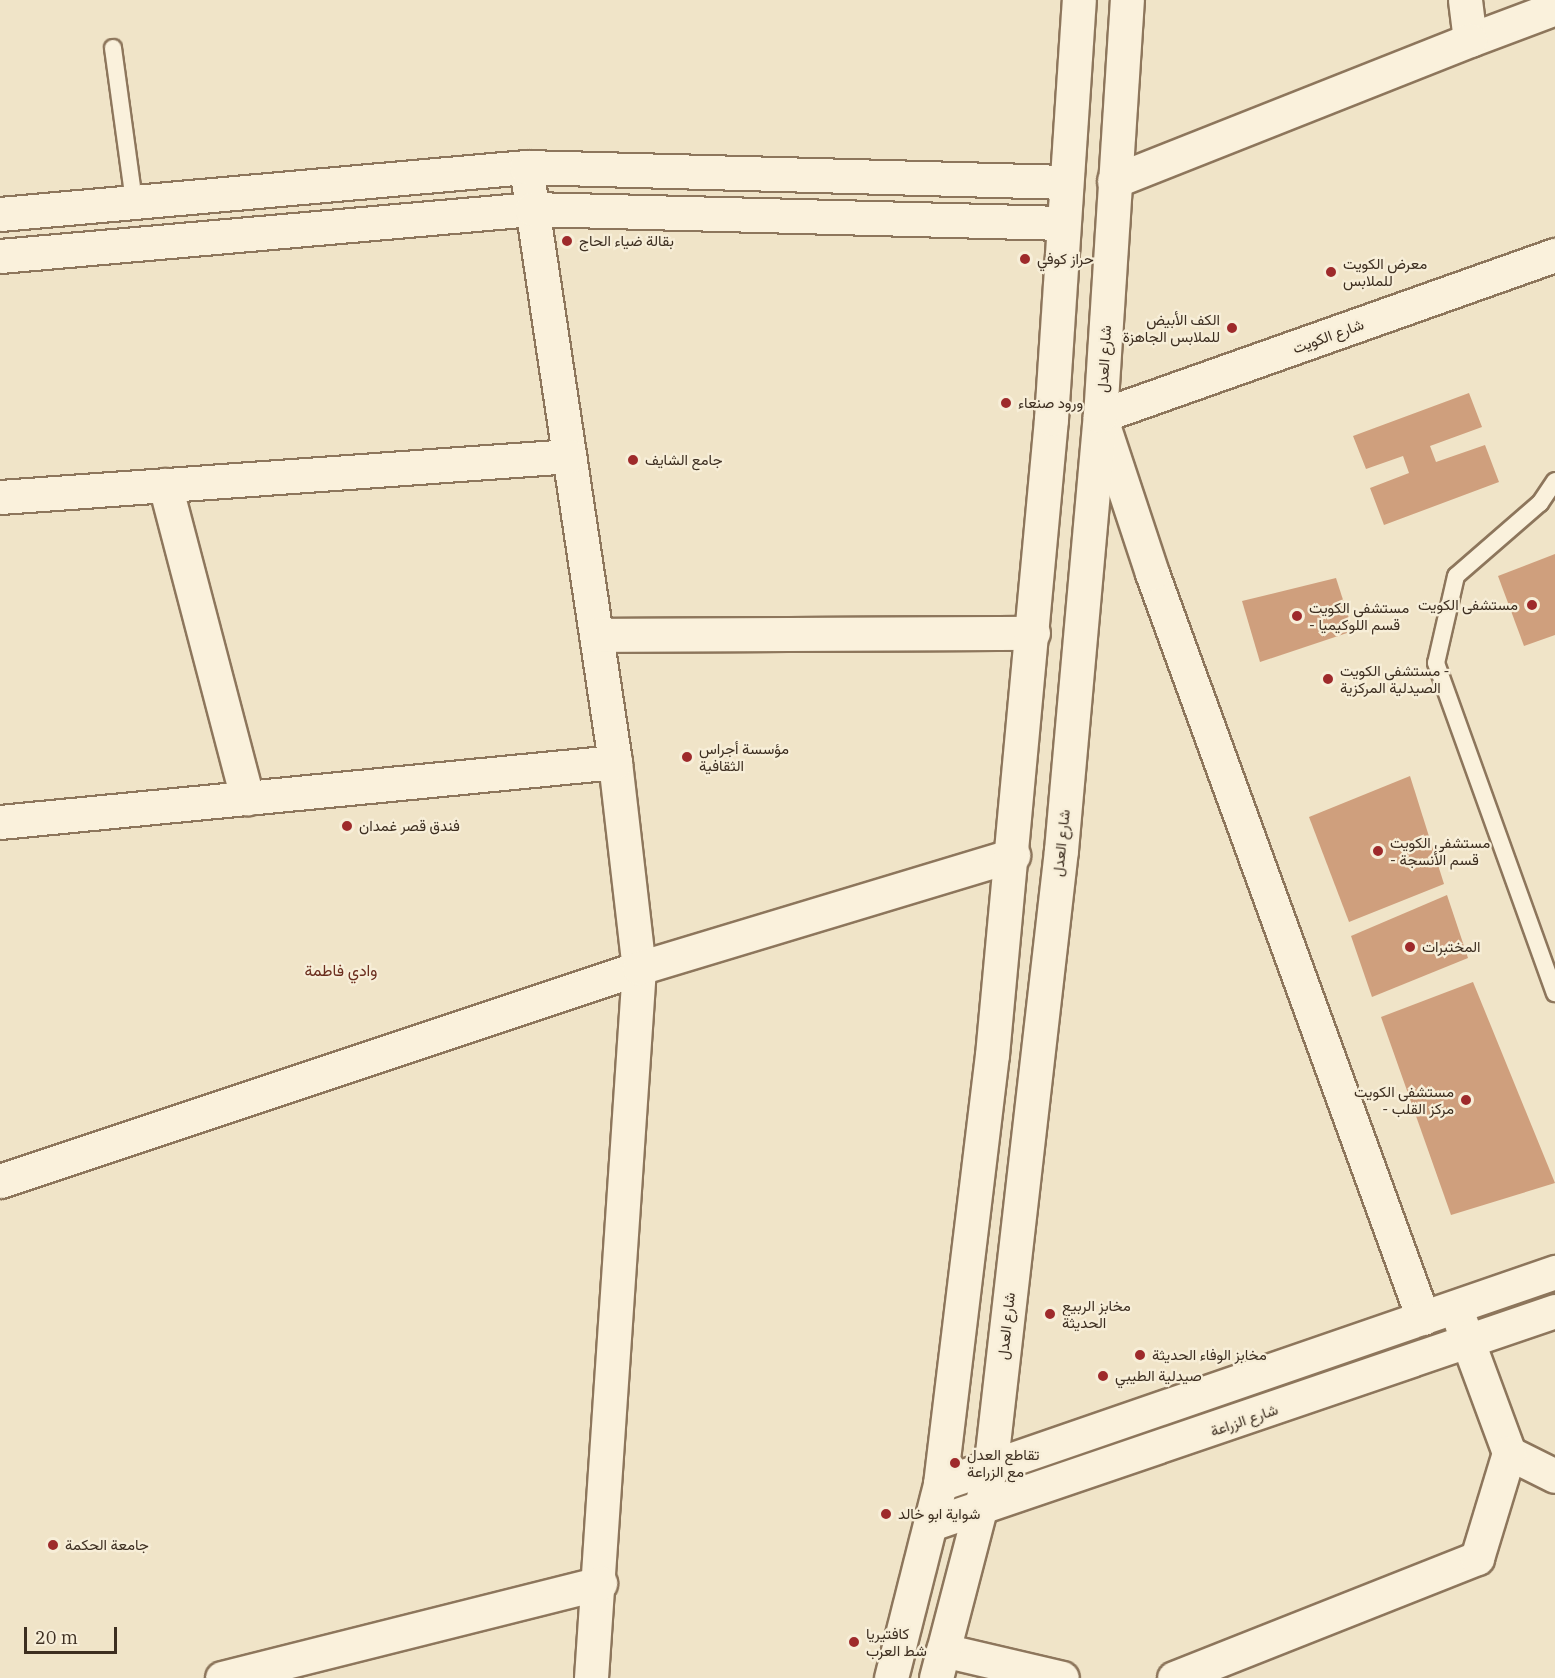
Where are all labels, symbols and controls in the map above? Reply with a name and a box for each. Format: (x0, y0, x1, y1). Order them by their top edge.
place label: بقالة ضياء الحاج (579, 232, 674, 250)
marker: بقالة ضياء الحاج (560, 234, 574, 248)
place label: حراز كوفي (1037, 250, 1094, 268)
marker: حراز كوفي (1018, 252, 1032, 266)
place label: معرض الكويت للملابس (1343, 254, 1427, 289)
marker: معرض الكويت للملابس (1324, 265, 1338, 279)
place label: الكف الأبيض للملابس الجاهزة (1123, 310, 1220, 345)
street label: شارع الكويت (1290, 315, 1366, 357)
marker: الكف الأبيض للملابس الجاهزة (1225, 321, 1239, 335)
street label: شارع العدل (1093, 325, 1115, 393)
place label: ورود صنعاء (1018, 394, 1083, 412)
marker: ورود صنعاء (999, 396, 1013, 410)
place label: جامع الشايف (645, 451, 722, 469)
marker: جامع الشايف (626, 453, 640, 467)
place label: مستشفى الكويت (1418, 596, 1518, 614)
marker: مستشفى الكويت (1523, 596, 1541, 614)
place label: مستشفى الكويت - قسم اللوكيميا (1309, 598, 1409, 633)
marker: مستشفى الكويت - قسم اللوكيميا (1290, 609, 1304, 623)
place label: مستشفى الكويت - الصيدلية المركزية (1340, 661, 1449, 696)
marker: مستشفى الكويت - الصيدلية المركزية (1321, 672, 1335, 686)
place label: مؤسسة أجراس الثقافية (699, 739, 789, 774)
marker: مؤسسة أجراس الثقافية (680, 750, 694, 764)
street label: شارع العدل (1049, 808, 1073, 878)
place label: فندق قصر غمدان (359, 817, 460, 835)
marker: فندق قصر غمدان (340, 819, 354, 833)
place label: مستشفى الكويت - قسم الأنسجة (1390, 833, 1490, 868)
marker: مستشفى الكويت - قسم الأنسجة (1371, 844, 1385, 858)
place label: المختبرات (1422, 938, 1481, 956)
marker: المختبرات (1403, 940, 1417, 954)
district label: وادي فاطمة (305, 960, 377, 980)
place label: مستشفى الكويت - مركز القلب (1354, 1082, 1454, 1117)
marker: مستشفى الكويت - مركز القلب (1459, 1093, 1473, 1107)
street label: شارع العدل (994, 1291, 1018, 1361)
place label: مخابز الربيع الحديثة (1062, 1296, 1131, 1331)
marker: مخابز الربيع الحديثة (1043, 1307, 1057, 1321)
place label: مخابز الوفاء الحديثة (1152, 1346, 1267, 1364)
marker: مخابز الوفاء الحديثة (1133, 1348, 1147, 1362)
place label: صيدلية الطيبي (1115, 1367, 1202, 1385)
marker: صيدلية الطيبي (1096, 1369, 1110, 1383)
street label: شارع الزراعة (1208, 1400, 1280, 1440)
place label: تقاطع العدل مع الزراعة (967, 1445, 1040, 1480)
marker: تقاطع العدل مع الزراعة (948, 1456, 962, 1470)
place label: شواية ابو خالد (898, 1505, 980, 1523)
marker: شواية ابو خالد (879, 1507, 893, 1521)
place label: جامعة الحكمة (65, 1536, 149, 1554)
marker: جامعة الحكمة (46, 1538, 60, 1552)
scale bar (27, 1615, 120, 1653)
place label: كافتيريا شط العرب (866, 1624, 927, 1659)
text: 20 m (35, 1626, 78, 1649)
marker: كافتيريا شط العرب (847, 1635, 861, 1649)

